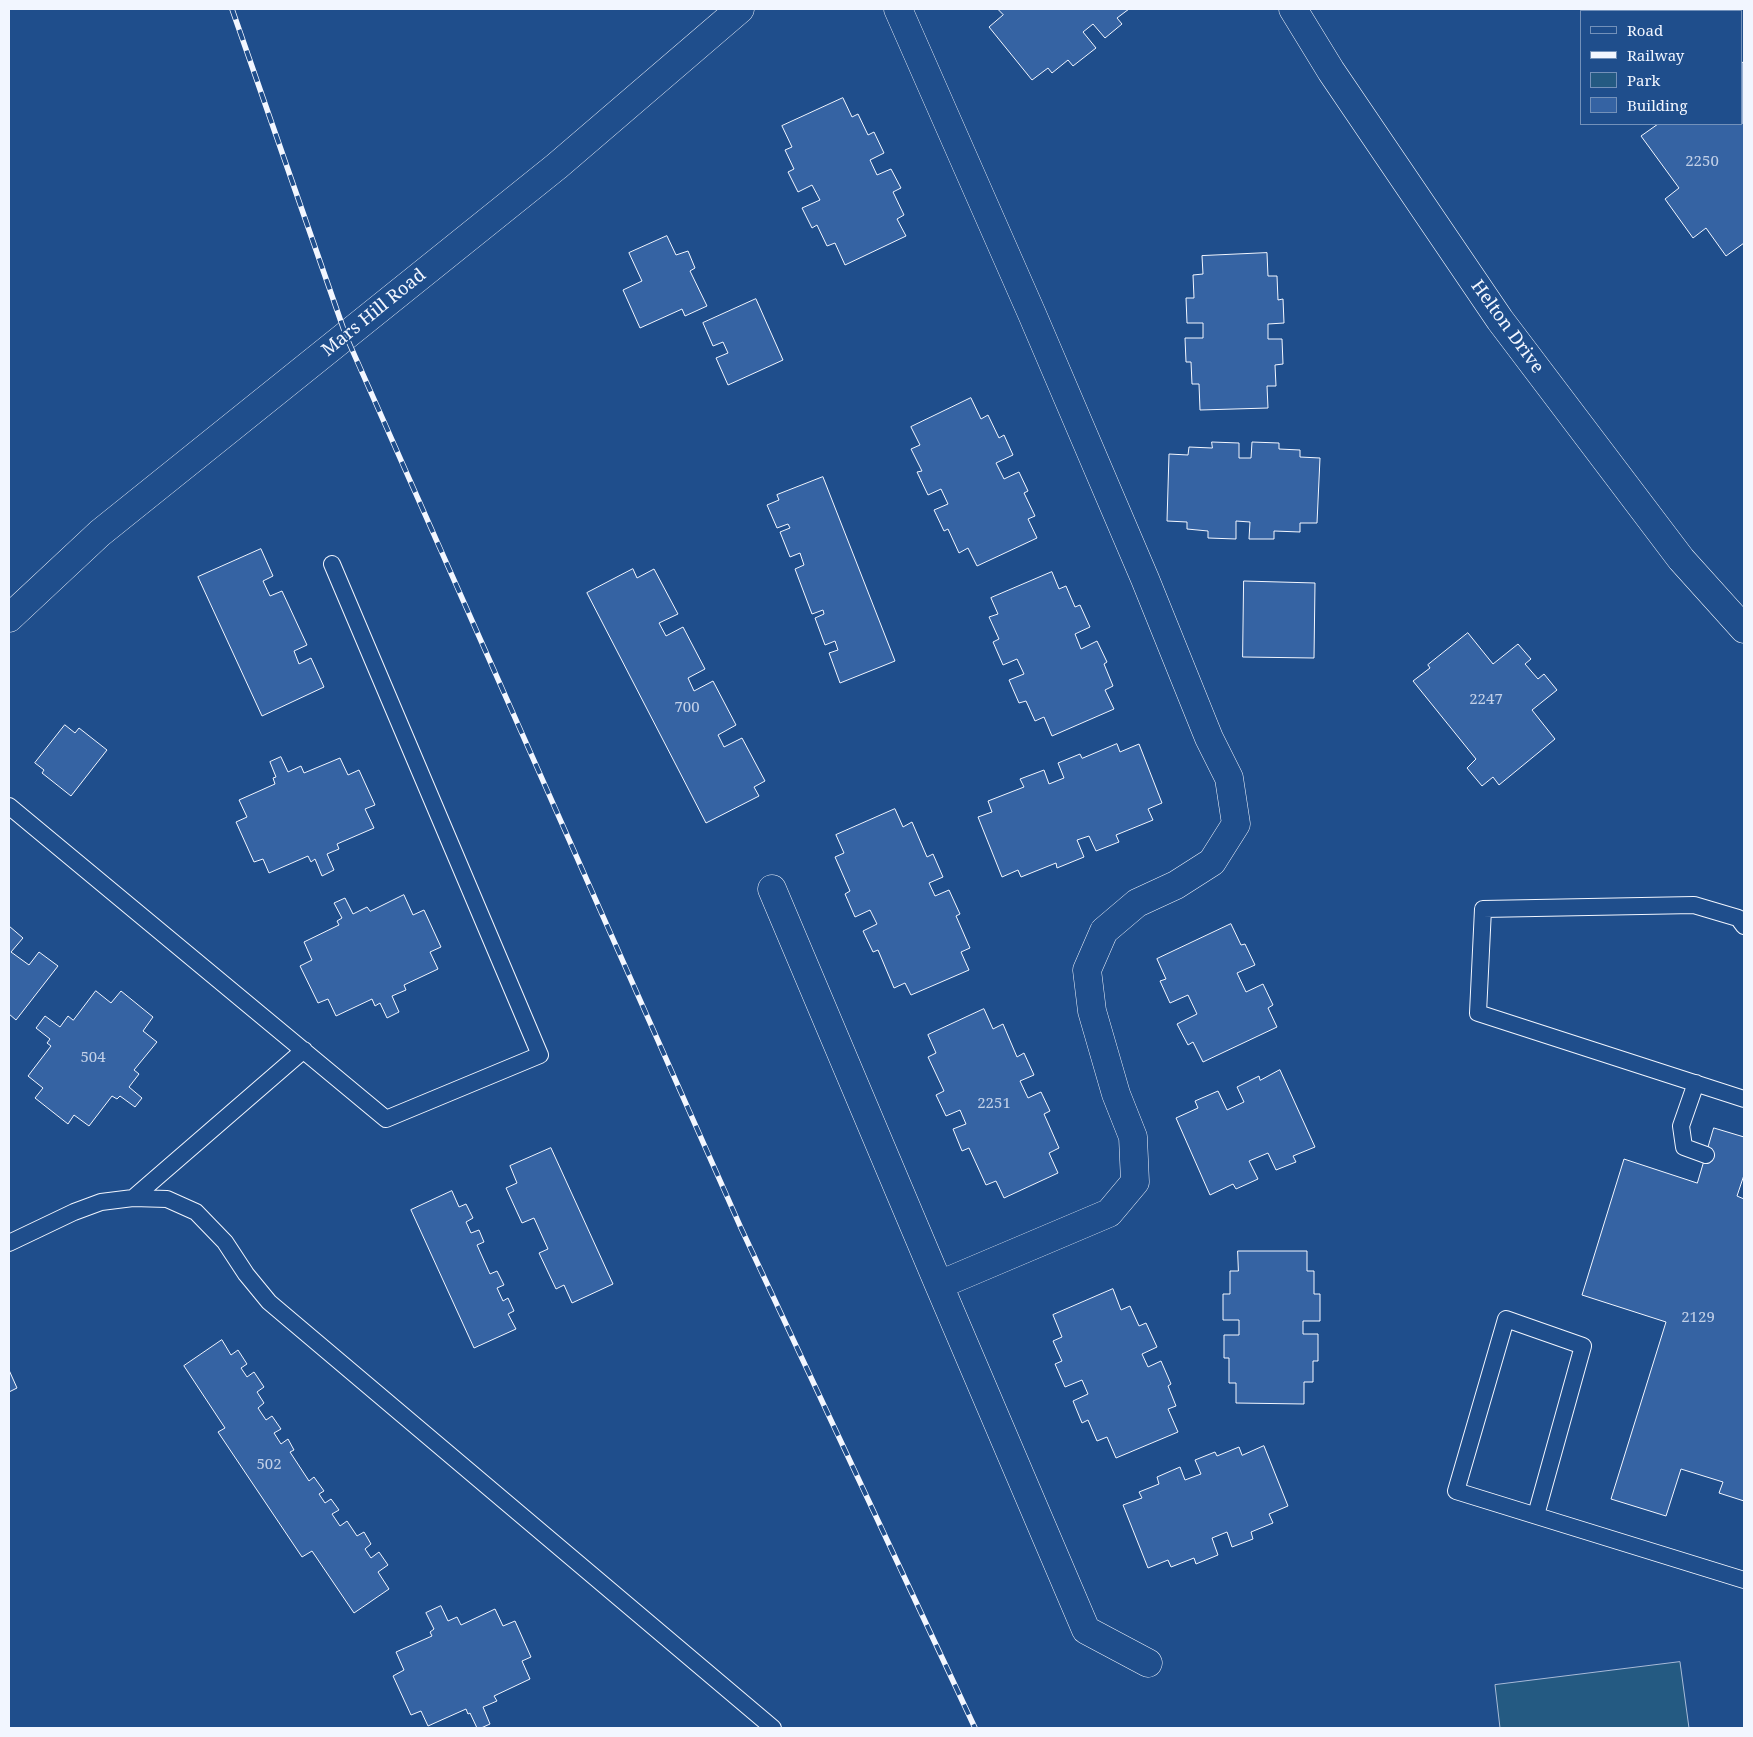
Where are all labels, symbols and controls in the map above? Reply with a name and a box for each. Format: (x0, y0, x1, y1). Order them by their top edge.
legend (1580, 10, 1743, 125)
text: Road (1627, 20, 1663, 40)
text: Railway (1627, 45, 1684, 65)
text: Park (1627, 70, 1660, 90)
text: Building (1627, 95, 1688, 115)
house number: 2250 (1685, 153, 1719, 171)
street label: Mars Hill Road (318, 264, 430, 362)
street label: Helton Drive (1466, 276, 1548, 378)
house number: 2247 (1469, 691, 1503, 709)
house number: 700 (674, 699, 700, 717)
house number: 504 (80, 1049, 106, 1067)
house number: 2251 (977, 1095, 1011, 1113)
house number: 2129 (1681, 1309, 1715, 1327)
house number: 502 (256, 1456, 282, 1474)

